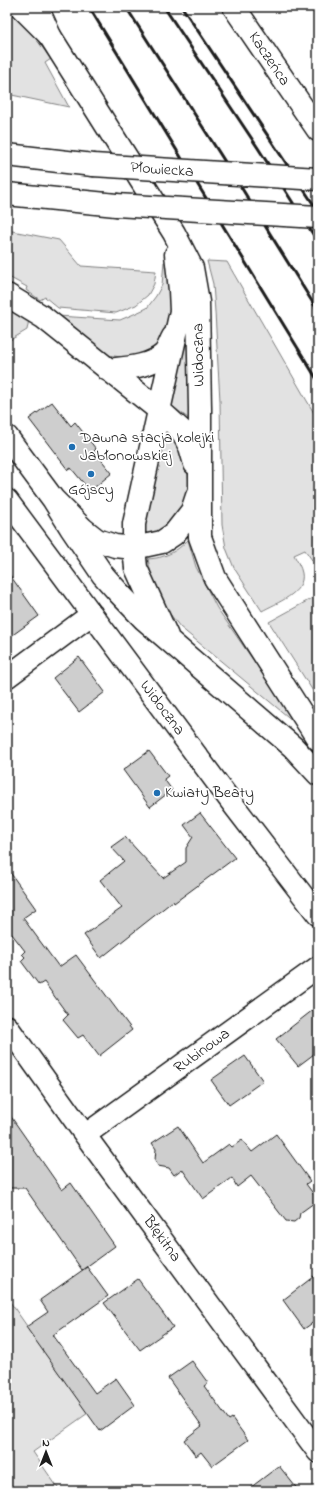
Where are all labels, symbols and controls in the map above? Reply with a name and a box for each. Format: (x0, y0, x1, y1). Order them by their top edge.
street label: Kaczeńca (242, 27, 296, 91)
street label: Płowiecka (129, 156, 195, 184)
street label: Widoczna (186, 323, 212, 387)
place label: Dawna stacja kolejki Jabłonowskiej (79, 426, 214, 468)
marker: Dawna stacja kolejki Jabłonowskiej (67, 442, 77, 452)
marker: Gójscy (86, 469, 96, 479)
place label: Gójscy (68, 478, 114, 502)
street label: Widoczna (133, 675, 191, 741)
place label: Kwiaty Beaty (165, 781, 254, 805)
marker: Kwiaty Beaty (152, 788, 162, 798)
street label: Rubinowa (169, 1022, 235, 1080)
street label: Błękitna (136, 1210, 187, 1267)
north arrow (26, 1432, 66, 1472)
text: N (42, 1435, 50, 1451)

